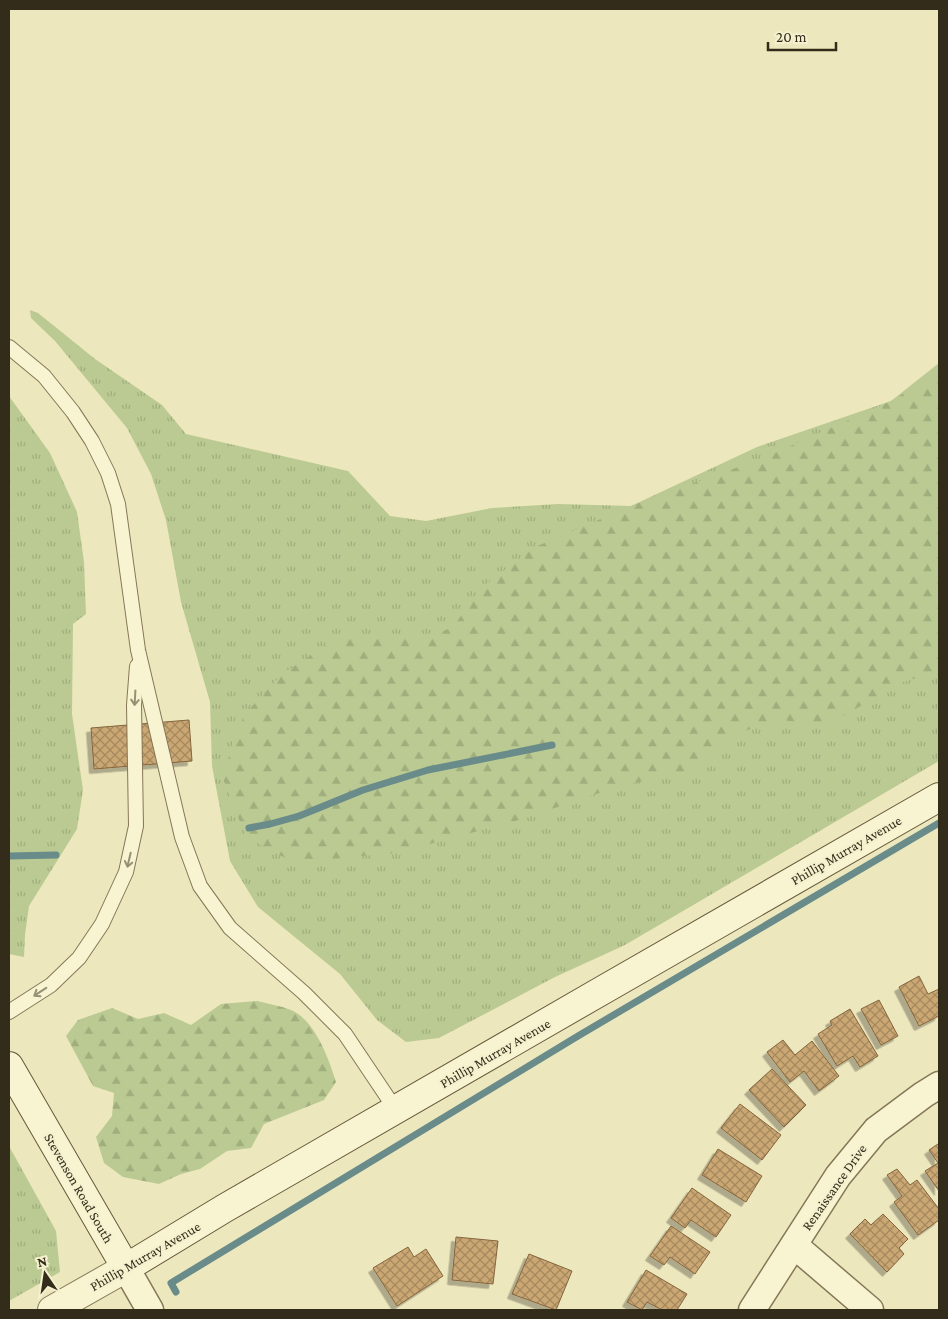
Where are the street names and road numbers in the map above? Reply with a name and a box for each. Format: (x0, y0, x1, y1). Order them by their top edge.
street label: Phillip Murray Avenue (788, 812, 904, 888)
street label: Phillip Murray Avenue (437, 1015, 553, 1091)
street label: Stevenson Road South (41, 1130, 117, 1246)
street label: Renaissance Drive (798, 1141, 870, 1233)
street label: Phillip Murray Avenue (87, 1218, 203, 1294)

